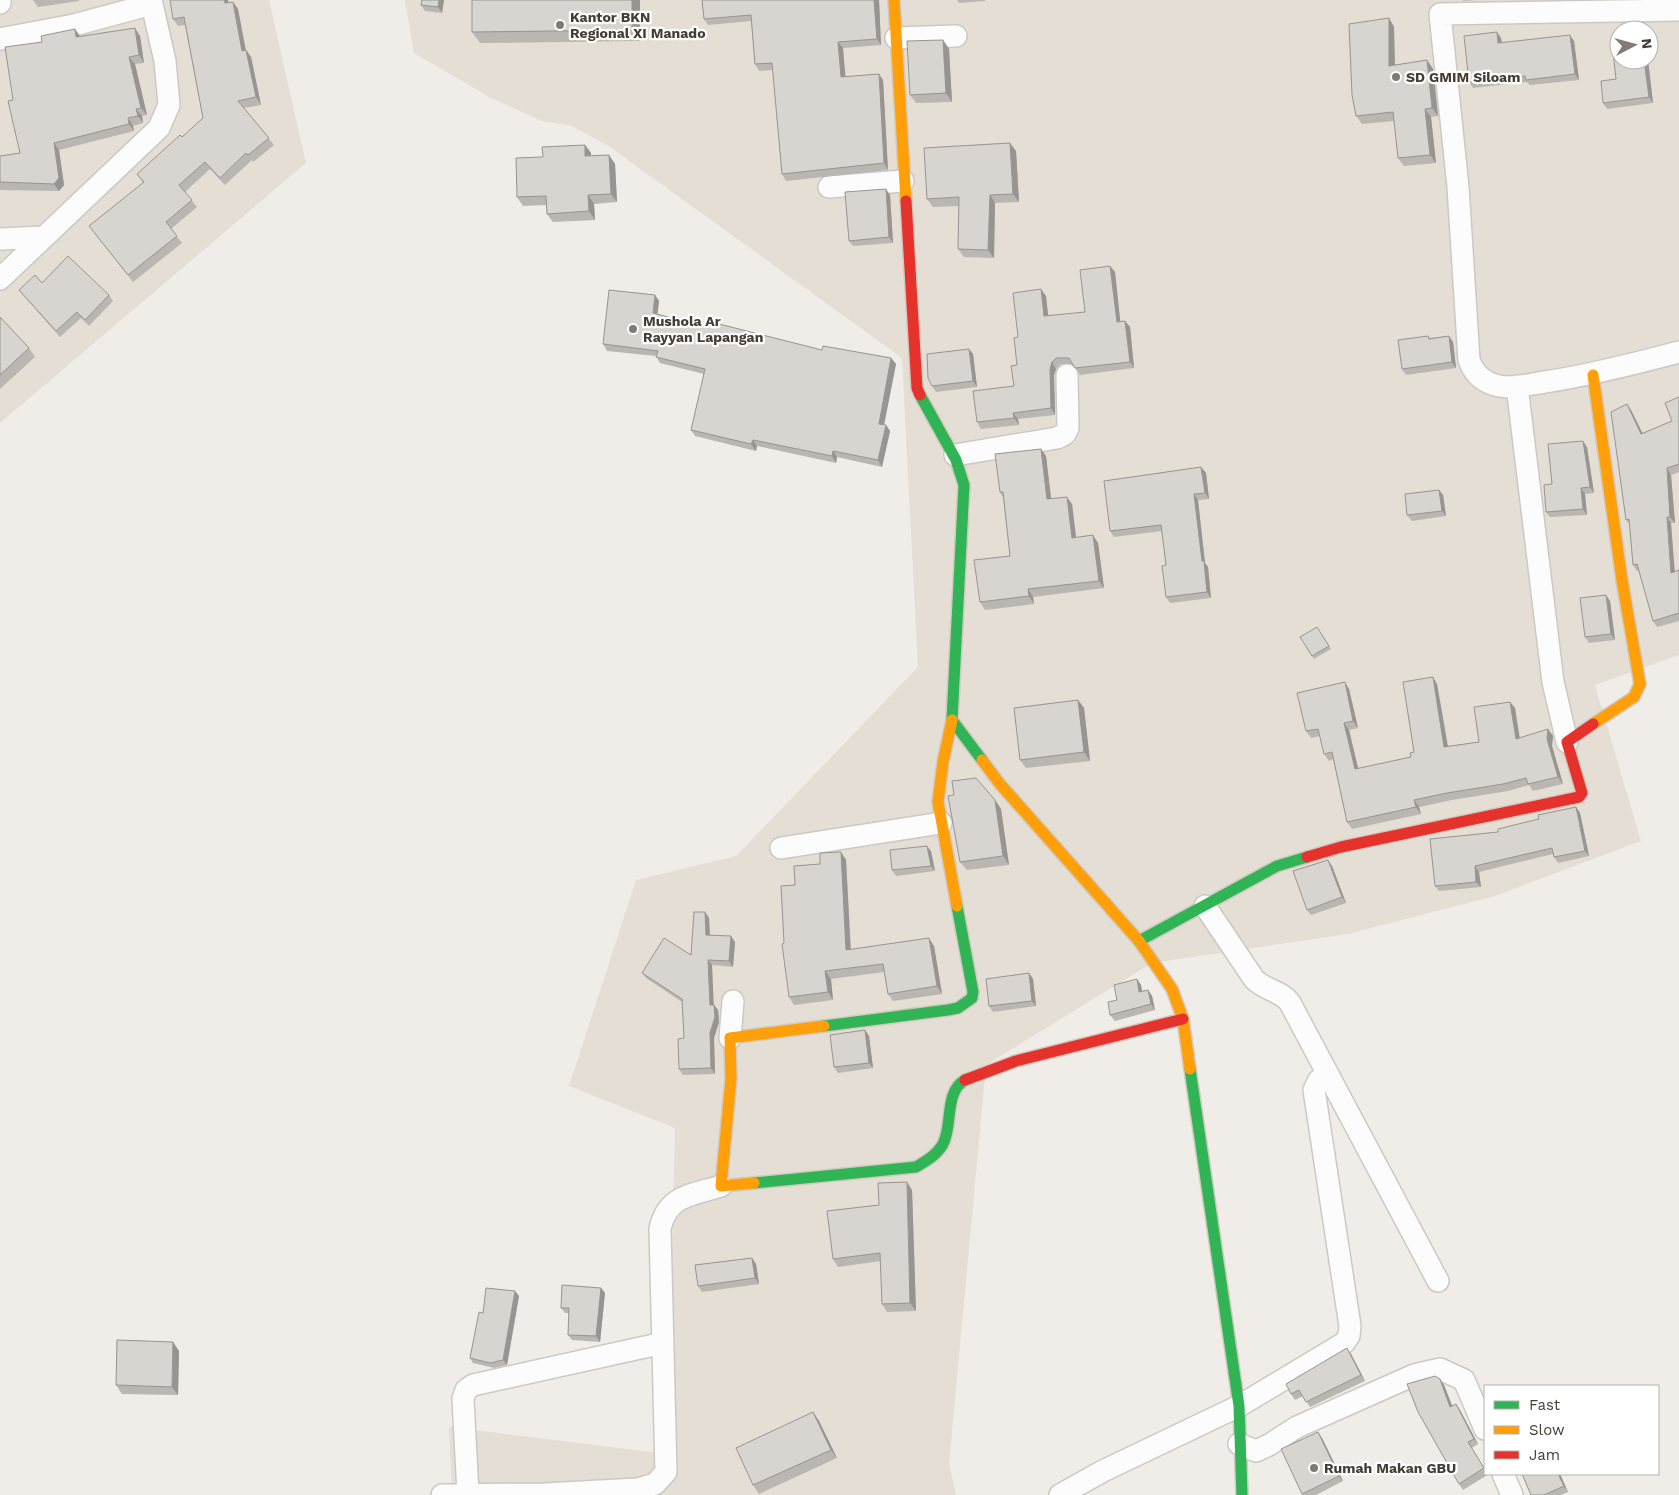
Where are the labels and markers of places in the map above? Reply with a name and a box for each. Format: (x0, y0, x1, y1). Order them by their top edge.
place label: Kantor BKN Regional XI Manado (570, 9, 706, 41)
marker: Kantor BKN Regional XI Manado (554, 19, 566, 31)
place label: SD GMIM Siloam (1406, 69, 1520, 85)
marker: SD GMIM Siloam (1390, 71, 1402, 83)
place label: Mushola Ar Rayyan Lapangan (643, 313, 763, 345)
marker: Mushola Ar Rayyan Lapangan (627, 323, 639, 335)
place label: Rumah Makan GBU (1324, 1460, 1456, 1476)
marker: Rumah Makan GBU (1308, 1462, 1320, 1474)

